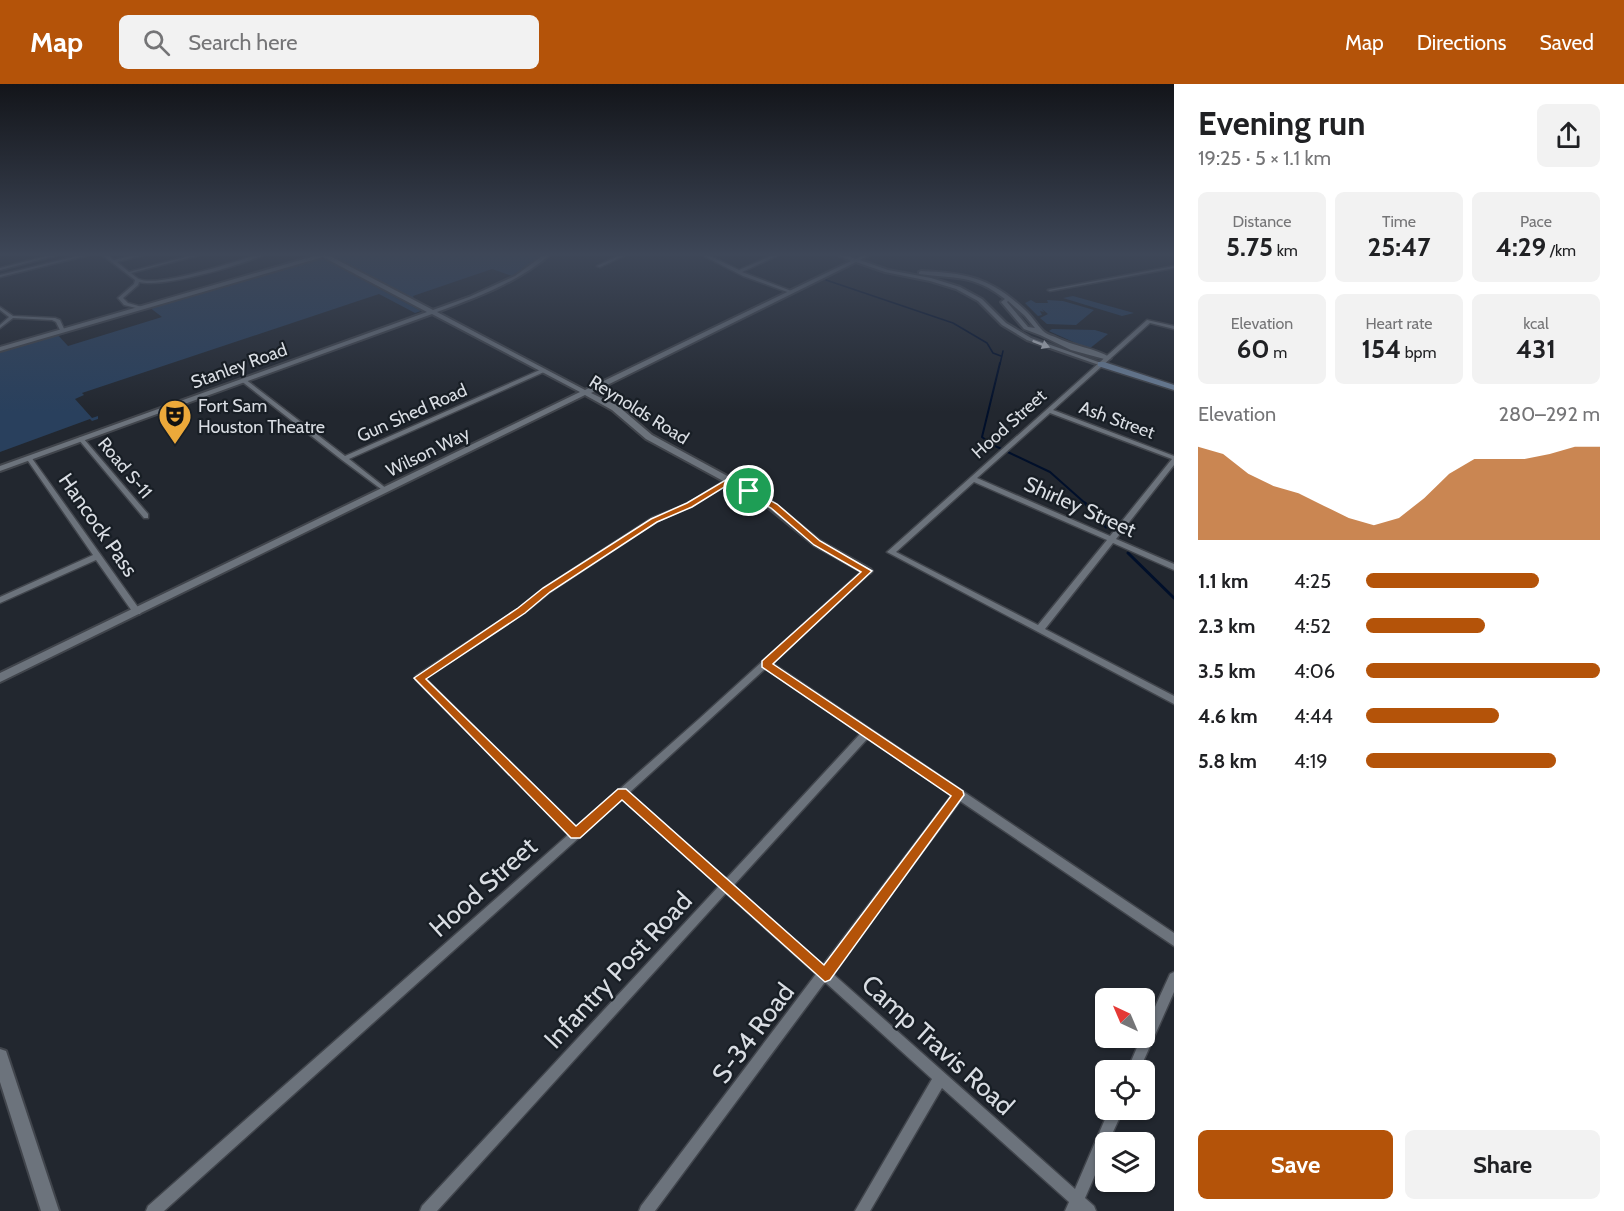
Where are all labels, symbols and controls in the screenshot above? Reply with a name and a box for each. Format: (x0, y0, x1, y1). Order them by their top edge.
search box (119, 15, 539, 69)
text: Map (30, 25, 83, 59)
icon: search (140, 26, 173, 59)
text: Search here (188, 29, 297, 56)
text: Map (1345, 30, 1384, 55)
text: Directions (1417, 30, 1506, 55)
text: Saved (1539, 30, 1594, 55)
text: Evening run (1198, 103, 1365, 143)
button: share (1537, 104, 1600, 167)
text: 19:25 · 5 × 1.1 km (1198, 146, 1331, 170)
text: Distance (1233, 212, 1291, 231)
text: Time (1382, 212, 1416, 231)
text: Pace (1520, 212, 1552, 231)
text: 5.75 (1226, 231, 1273, 263)
text: 25:47 (1368, 231, 1430, 263)
text: 4:29 (1496, 231, 1546, 263)
text: km (1273, 241, 1298, 260)
text: /km (1546, 241, 1576, 260)
text: Elevation (1231, 314, 1293, 333)
text: Heart rate (1366, 314, 1432, 333)
text: kcal (1523, 314, 1549, 333)
text: 60 (1237, 333, 1270, 365)
text: 154 (1361, 333, 1401, 365)
text: 431 (1516, 333, 1556, 365)
street label: Stanley Road (188, 338, 290, 394)
one-way arrow (1032, 339, 1050, 349)
text: m (1270, 343, 1287, 362)
text: bpm (1401, 343, 1437, 362)
street label: Reynolds Road (585, 371, 693, 449)
street label: Gun Shed Road (354, 379, 470, 447)
street label: Hood Street (967, 385, 1051, 463)
place label: Fort Sam Houston Theatre (198, 395, 325, 438)
street label: Ash Street (1076, 396, 1158, 444)
theatre icon: Fort Sam Houston Theatre (157, 398, 193, 445)
text: Elevation (1198, 402, 1276, 426)
text: 280–292 m (1499, 402, 1600, 426)
street label: Wilson Way (383, 422, 473, 482)
street label: Road S-11 (93, 433, 157, 503)
pin (723, 465, 774, 516)
street label: Hancock Pass (54, 468, 143, 581)
street label: Shirley Street (1021, 471, 1140, 542)
icon: arrive (732, 474, 765, 507)
text: 1.1 km (1198, 569, 1248, 593)
text: 4:25 (1294, 569, 1331, 593)
text: 2.3 km (1198, 614, 1255, 638)
text: 4:52 (1294, 614, 1331, 638)
text: 3.5 km (1198, 659, 1256, 683)
text: 4:06 (1294, 659, 1335, 683)
text: 4.6 km (1198, 704, 1258, 728)
text: 4:44 (1294, 704, 1333, 728)
text: 5.8 km (1198, 749, 1257, 773)
text: 4:19 (1294, 749, 1328, 773)
street label: Hood Street (423, 830, 544, 944)
street label: Infantry Post Road (537, 885, 699, 1055)
street label: Camp Travis Road (855, 968, 1021, 1122)
street label: S-34 Road (705, 977, 801, 1089)
north arrow (1095, 988, 1155, 1048)
map controls (1095, 988, 1155, 1192)
button: locate (1095, 1060, 1155, 1120)
button: Save (1198, 1130, 1393, 1199)
button: Share (1405, 1130, 1600, 1199)
button: layers (1095, 1132, 1155, 1192)

